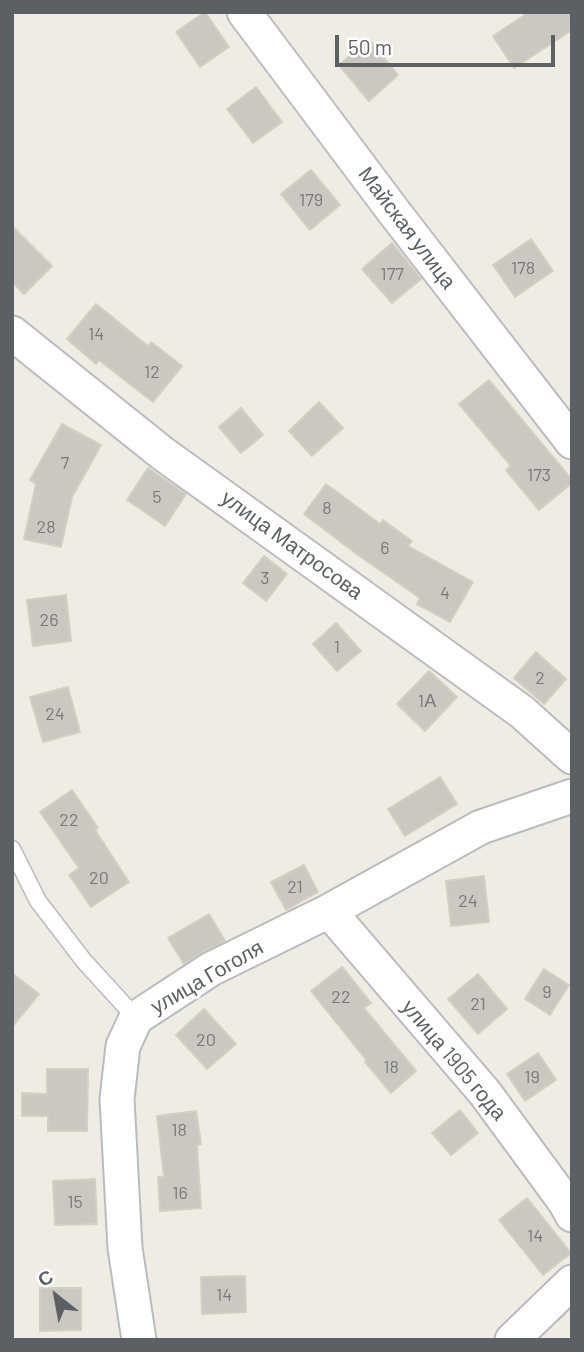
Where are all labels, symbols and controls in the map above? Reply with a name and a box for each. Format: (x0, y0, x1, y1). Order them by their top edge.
scale bar (339, 21, 560, 65)
text: 50 m (348, 34, 392, 59)
street label: Майская улица (353, 162, 461, 294)
house number: 179 (299, 189, 323, 211)
house number: 178 (511, 257, 535, 279)
house number: 177 (380, 263, 404, 285)
house number: 14 (88, 323, 104, 345)
house number: 12 (144, 361, 160, 383)
house number: 7 (61, 452, 69, 474)
house number: 173 (527, 464, 551, 486)
street label: улица Матросова (216, 485, 368, 605)
house number: 5 (152, 486, 162, 508)
house number: 8 (322, 497, 332, 519)
house number: 28 (36, 516, 56, 538)
house number: 6 (380, 537, 390, 559)
house number: 3 (260, 567, 270, 589)
house number: 4 (440, 582, 450, 604)
house number: 26 (40, 609, 58, 631)
house number: 1 (334, 636, 340, 658)
house number: 2 (535, 667, 545, 689)
house number: 1А (418, 690, 436, 712)
house number: 24 (45, 703, 65, 725)
house number: 22 (59, 809, 79, 831)
house number: 20 (89, 867, 109, 889)
house number: 21 (287, 876, 303, 898)
house number: 24 (458, 890, 478, 912)
street label: улица Гоголя (146, 935, 268, 1019)
house number: 9 (542, 981, 552, 1003)
house number: 22 (331, 986, 351, 1008)
house number: 21 (470, 993, 486, 1015)
street label: улица 1905 года (396, 995, 512, 1125)
house number: 20 (196, 1029, 216, 1051)
house number: 18 (383, 1056, 399, 1078)
house number: 19 (524, 1066, 540, 1088)
house number: 18 (171, 1119, 187, 1141)
house number: 16 (172, 1182, 188, 1204)
house number: 15 (67, 1191, 83, 1213)
house number: 14 (527, 1225, 543, 1247)
north arrow (21, 1261, 91, 1331)
text: С (33, 1264, 57, 1291)
house number: 14 (216, 1284, 232, 1306)

